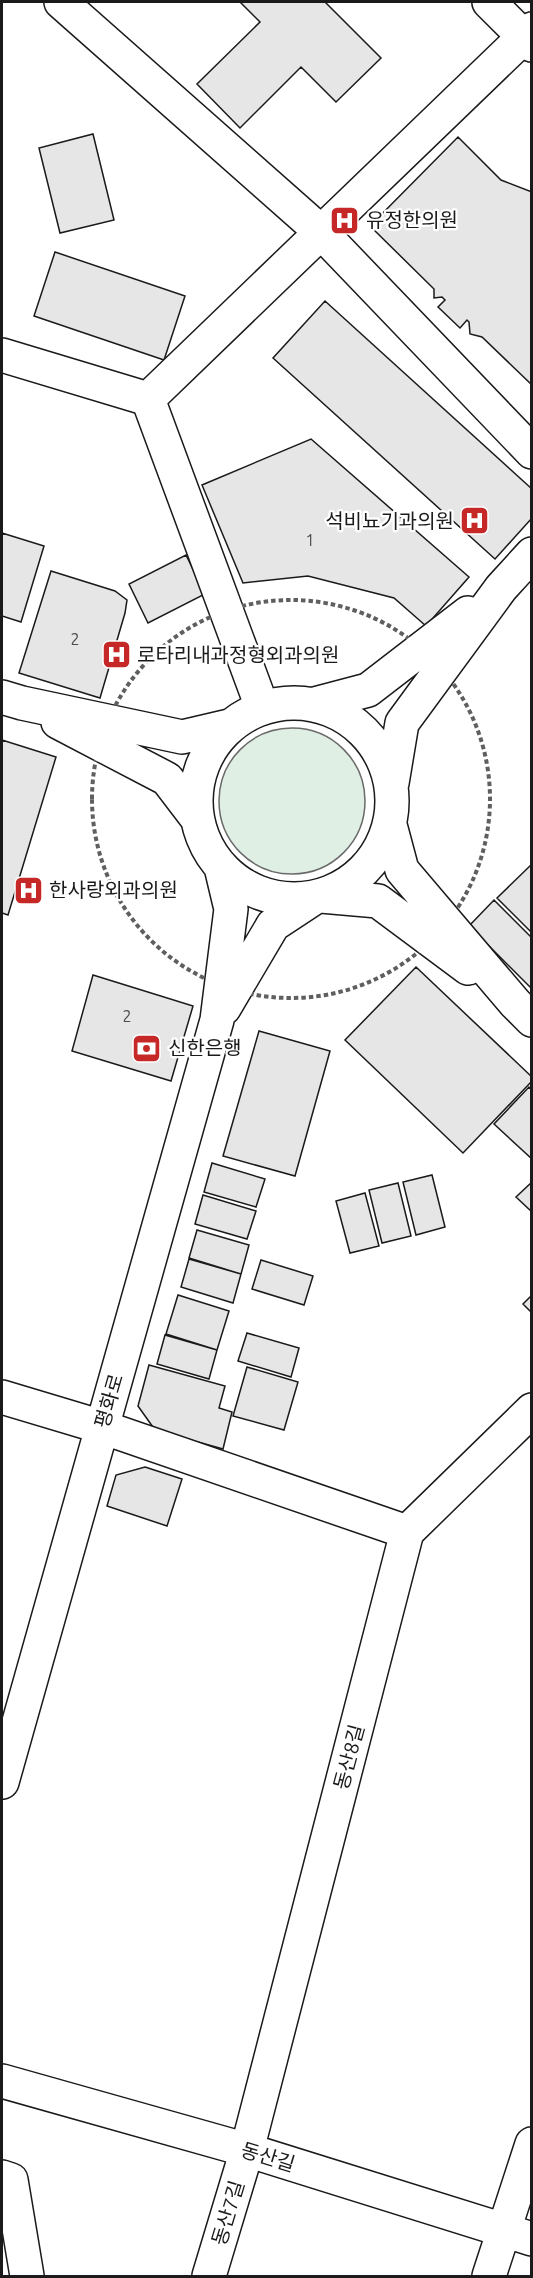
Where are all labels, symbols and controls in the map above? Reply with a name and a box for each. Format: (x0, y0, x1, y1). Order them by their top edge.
hospital icon: 유정한의원 (329, 204, 361, 236)
place label: 유정한의원 (366, 208, 458, 231)
hospital icon: 석비뇨기과의원 (459, 505, 491, 537)
place label: 석비뇨기과의원 (325, 509, 454, 532)
house number: 1 (305, 531, 315, 549)
house number: 2 (70, 630, 80, 648)
hospital icon: 로타리내과정형외과의원 (100, 639, 132, 671)
place label: 로타리내과정형외과의원 (137, 643, 339, 666)
hospital icon: 한사랑외과의원 (12, 874, 44, 906)
place label: 한사랑외과의원 (49, 878, 178, 901)
house number: 2 (122, 1007, 132, 1025)
bank icon: 신한은행 (131, 1032, 163, 1064)
place label: 신한은행 (168, 1036, 242, 1059)
street label: 평화로 (90, 1371, 127, 1431)
street label: 동산8길 (329, 1722, 368, 1792)
street label: 동산길 (238, 2137, 298, 2176)
street label: 동산7길 (207, 2178, 248, 2248)

